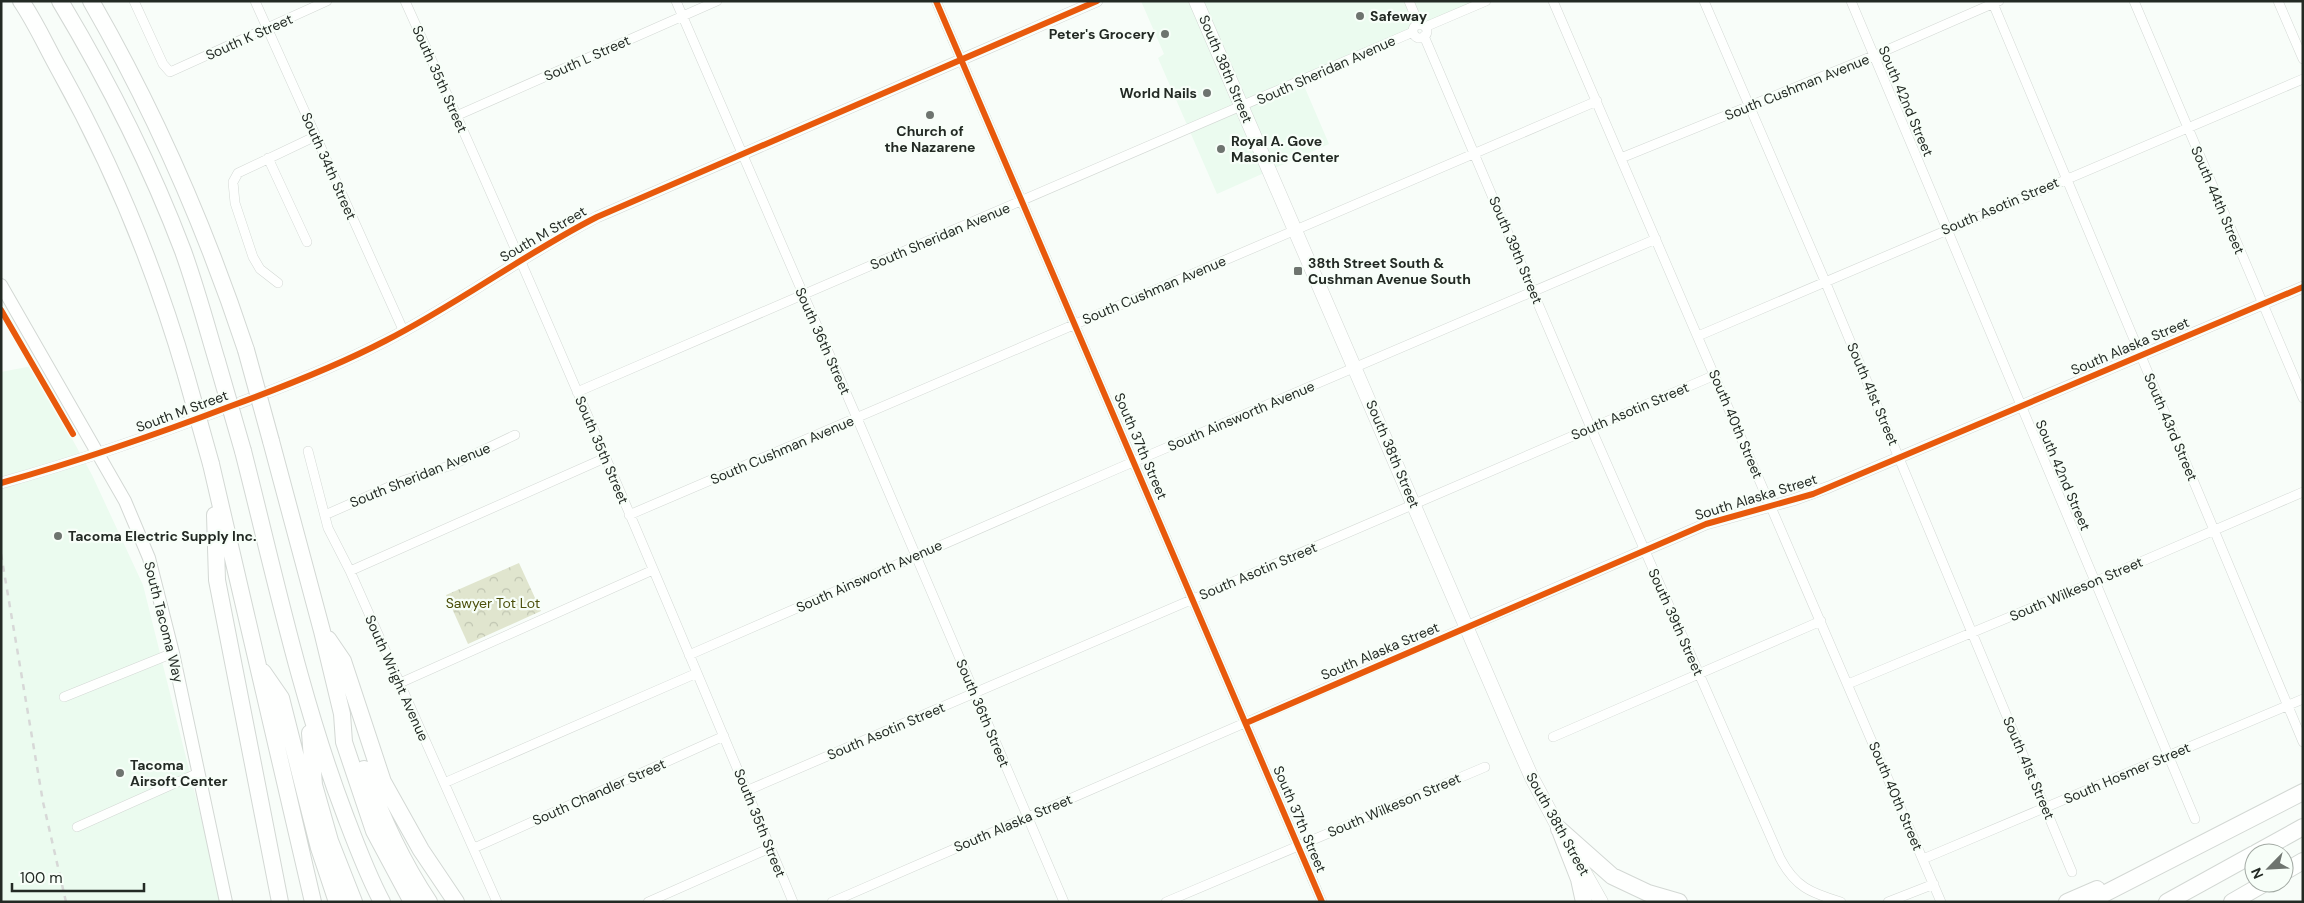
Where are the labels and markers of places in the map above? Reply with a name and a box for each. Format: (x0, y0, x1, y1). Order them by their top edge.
place label: Safeway (1370, 7, 1428, 25)
marker: Safeway (1354, 10, 1366, 22)
place label: Peter's Grocery (1049, 25, 1156, 43)
marker: Peter's Grocery (1159, 28, 1171, 40)
place label: World Nails (1120, 84, 1197, 102)
marker: World Nails (1201, 87, 1213, 99)
marker: Church of the Nazarene (924, 109, 936, 121)
place label: Church of the Nazarene (884, 122, 976, 156)
place label: Royal A. Gove Masonic Center (1231, 132, 1340, 166)
marker: Royal A. Gove Masonic Center (1215, 143, 1227, 155)
place label: 38th Street South & Cushman Avenue South (1308, 254, 1471, 288)
marker: 38th Street South & Cushman Avenue South (1292, 265, 1304, 277)
place label: Tacoma Electric Supply Inc. (68, 527, 257, 545)
marker: Tacoma Electric Supply Inc. (52, 530, 64, 542)
place label: Tacoma Airsoft Center (130, 756, 228, 790)
marker: Tacoma Airsoft Center (114, 767, 126, 779)

